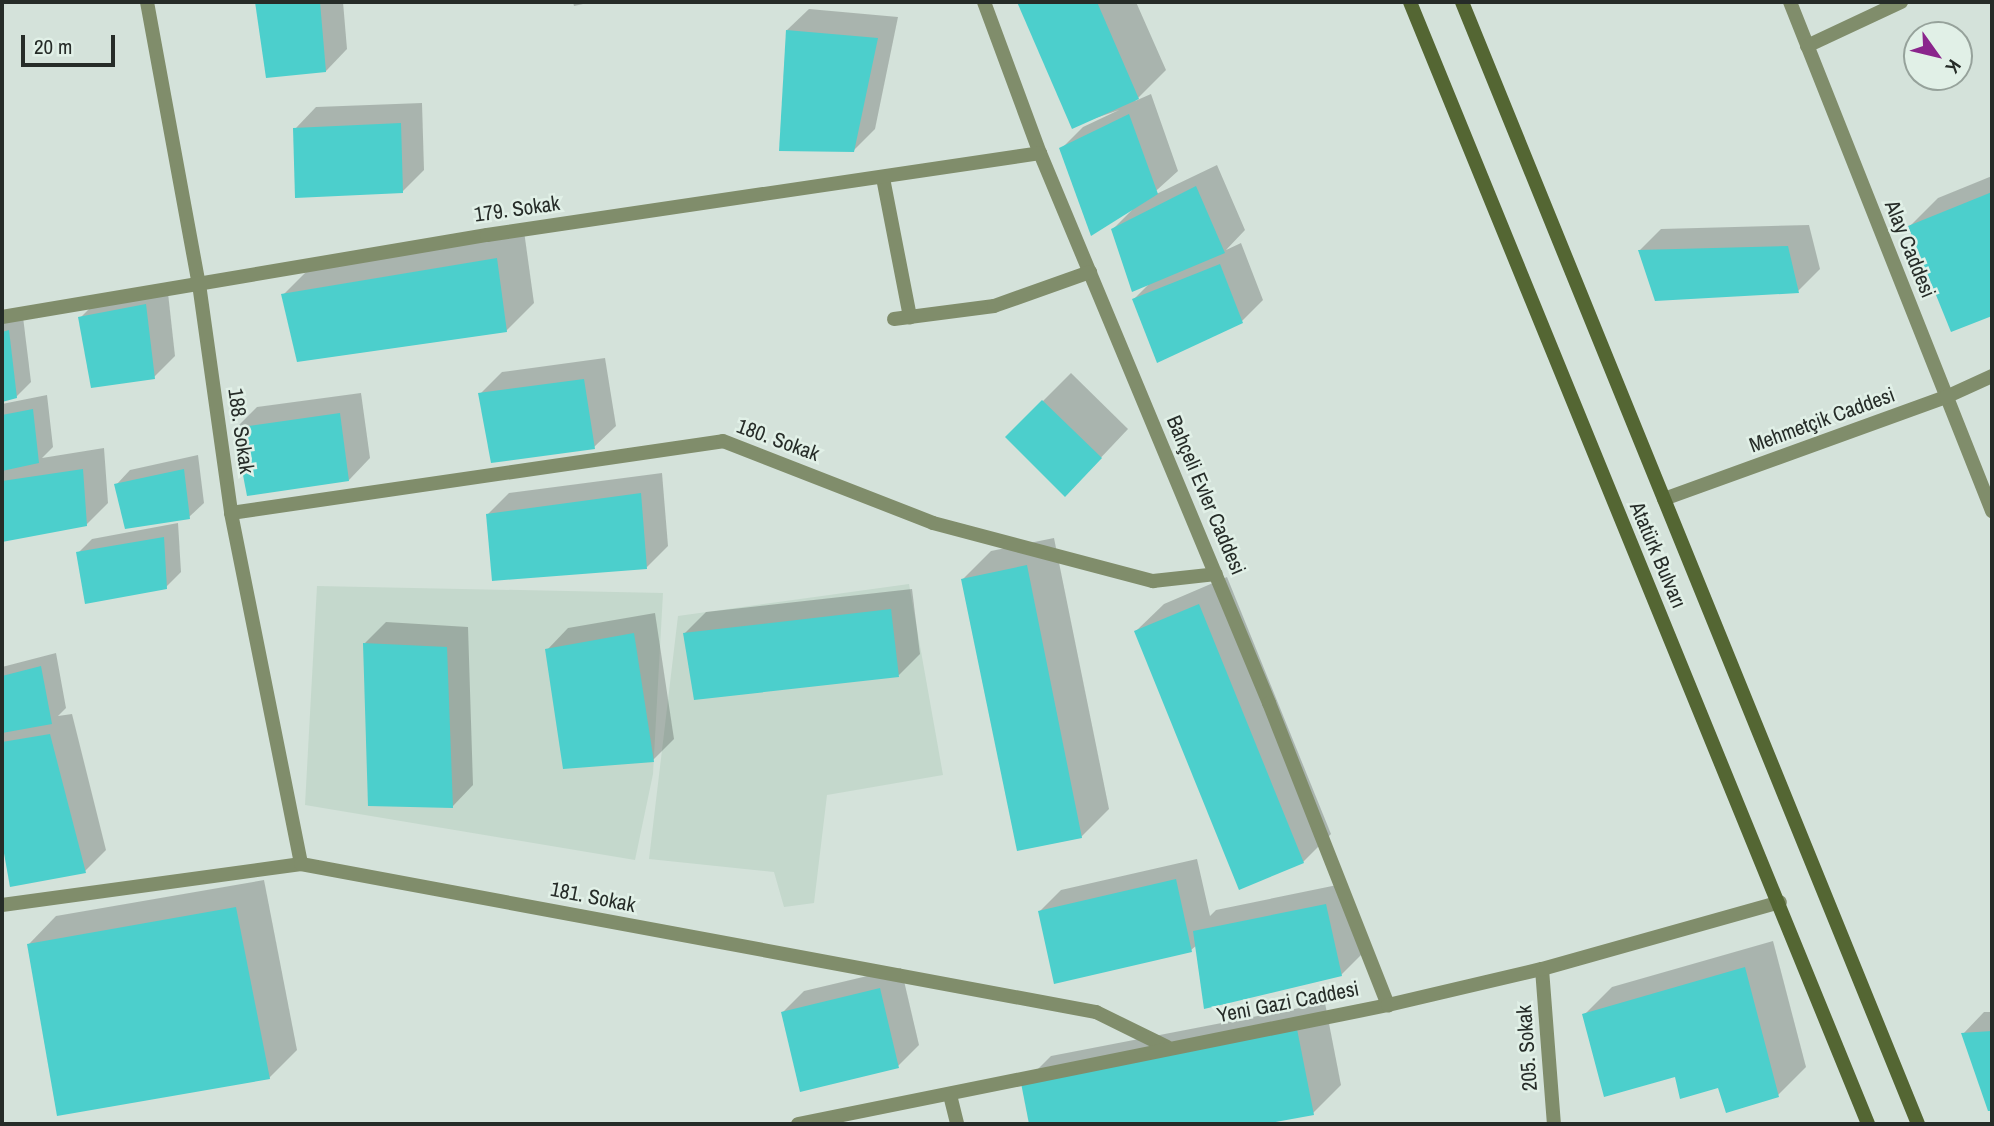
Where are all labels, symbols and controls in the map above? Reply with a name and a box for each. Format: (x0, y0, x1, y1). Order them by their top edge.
scale bar (24, 21, 119, 65)
north arrow (1903, 21, 1973, 91)
text: 20 m (34, 32, 72, 61)
text: K (1940, 55, 1968, 79)
street label: 179. Sokak (473, 191, 561, 227)
street label: Alay Caddesi (1879, 197, 1941, 301)
street label: Mehmetçik Caddesi (1746, 382, 1898, 458)
street label: 188. Sokak (223, 387, 259, 475)
street label: Bahçeli Evler Caddesi (1161, 412, 1251, 578)
street label: 180. Sokak (733, 413, 823, 467)
street label: Atatürk Bulvarı (1624, 498, 1692, 612)
street label: 181. Sokak (548, 876, 638, 918)
street label: Yeni Gazi Caddesi (1215, 976, 1361, 1028)
street label: 205. Sokak (1511, 1004, 1543, 1092)

